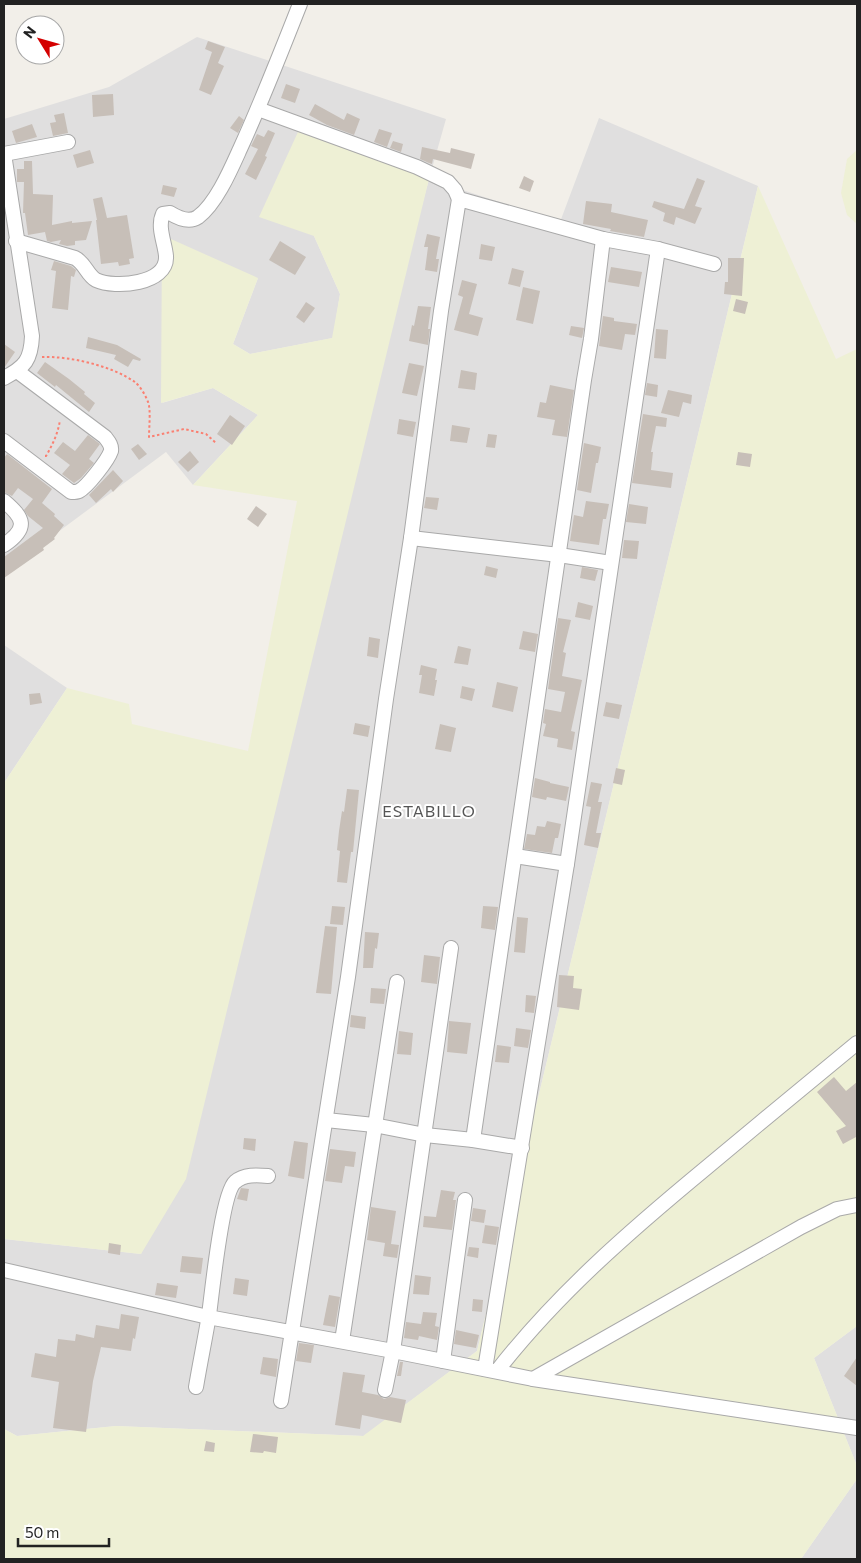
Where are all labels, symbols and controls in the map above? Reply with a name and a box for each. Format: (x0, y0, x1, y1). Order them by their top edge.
north arrow (15, 15, 65, 65)
text: N (19, 23, 39, 41)
district label: ESTABILLO (382, 801, 476, 820)
scale bar (18, 1516, 109, 1548)
text: 50 m (25, 1523, 59, 1541)

